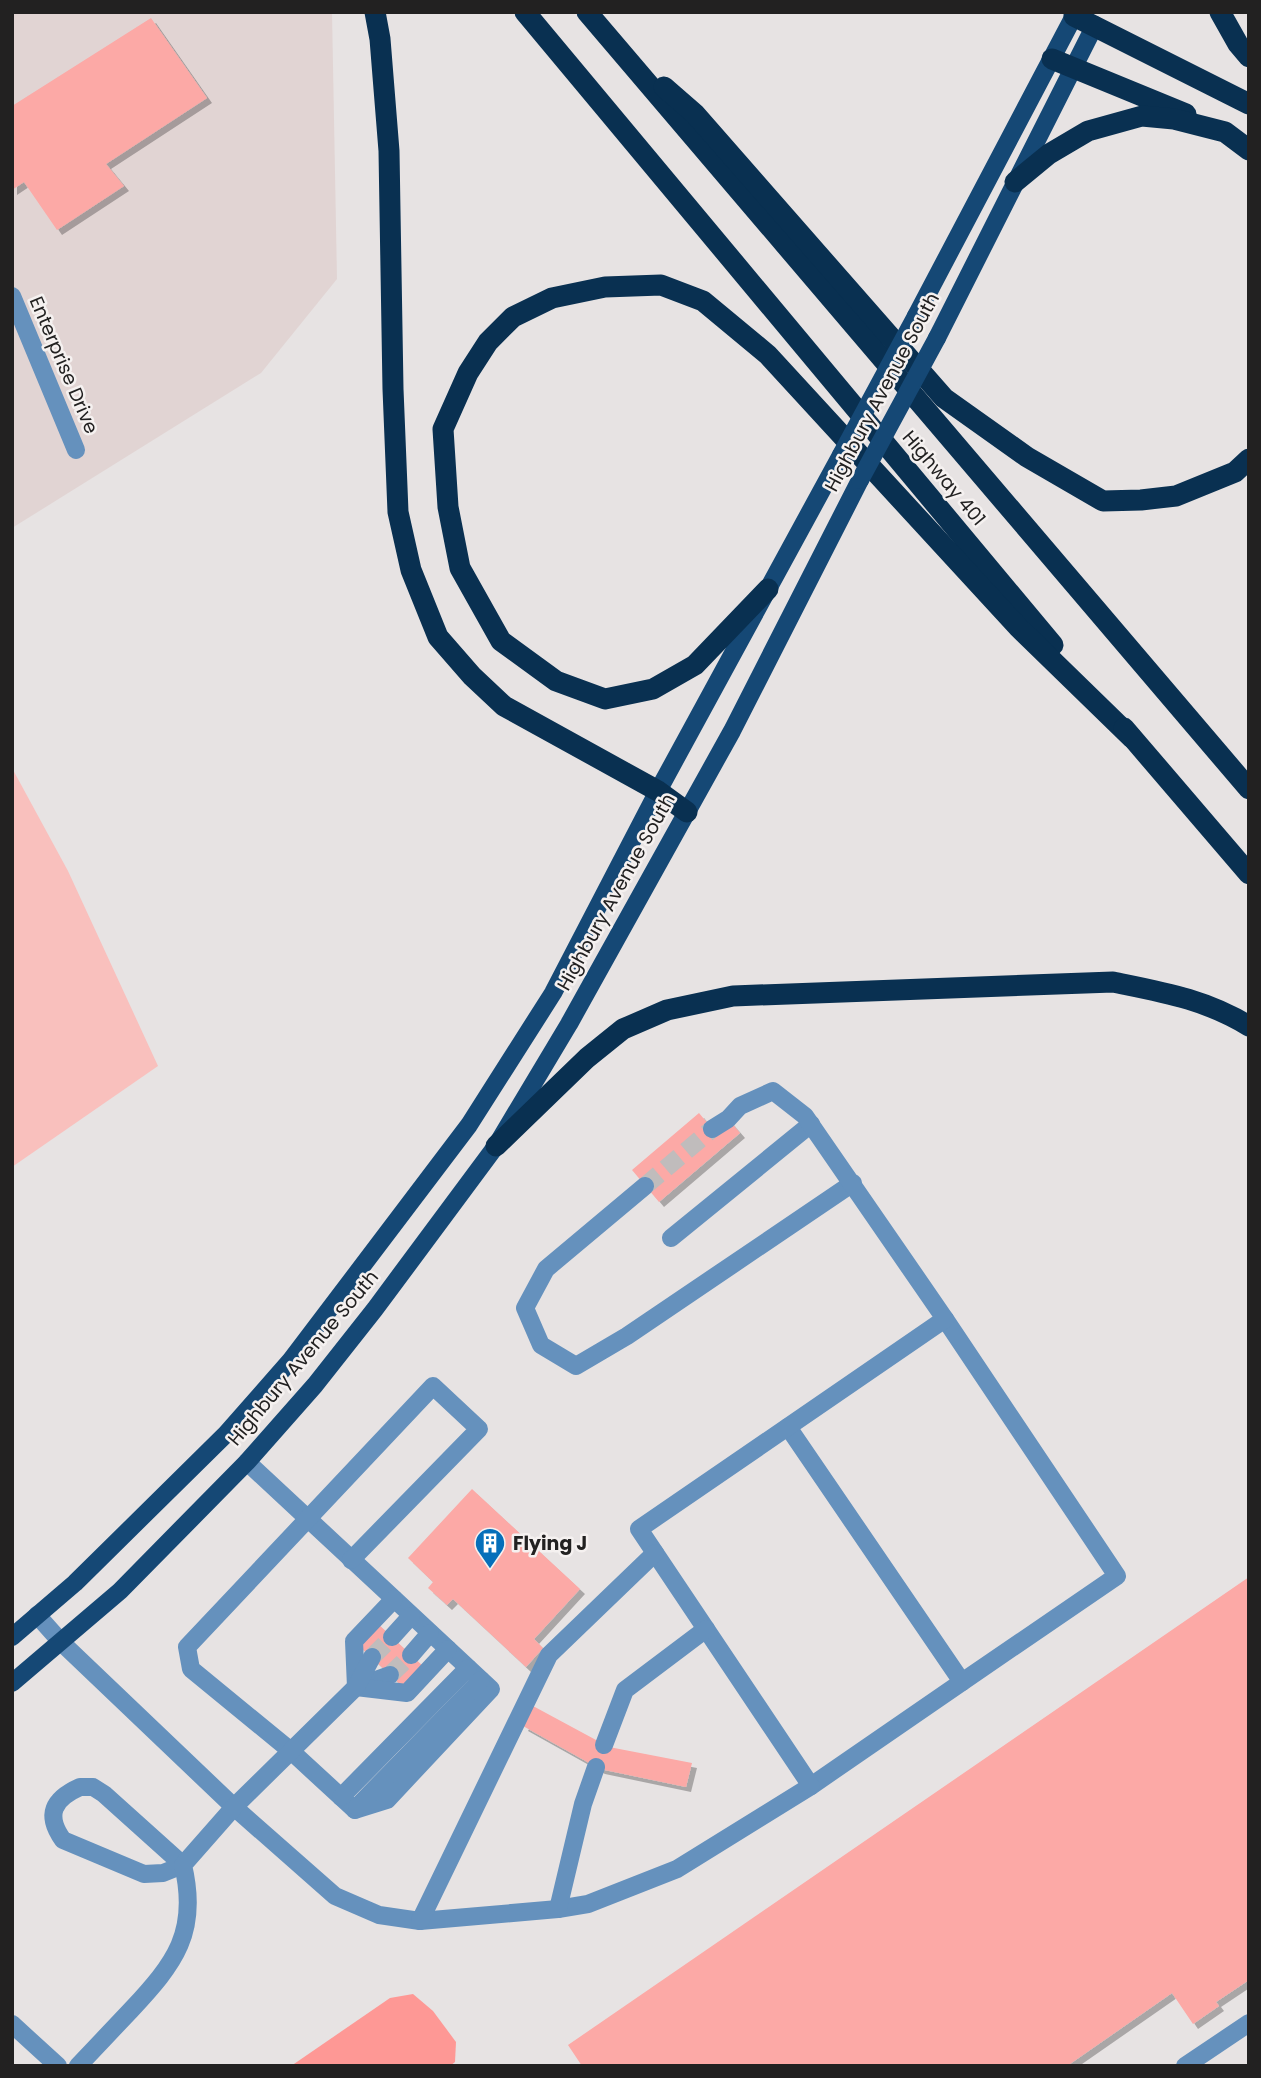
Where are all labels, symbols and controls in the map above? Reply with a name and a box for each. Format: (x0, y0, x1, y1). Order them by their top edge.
street label: Highbury Avenue South (818, 288, 946, 496)
street label: Enterprise Drive (23, 292, 105, 438)
street label: Highway 401 (896, 425, 992, 531)
street label: Highbury Avenue South (550, 789, 682, 995)
street label: Highbury Avenue South (221, 1264, 385, 1452)
building icon: Flying J (473, 1526, 507, 1570)
place label: Flying J (513, 1530, 587, 1557)

